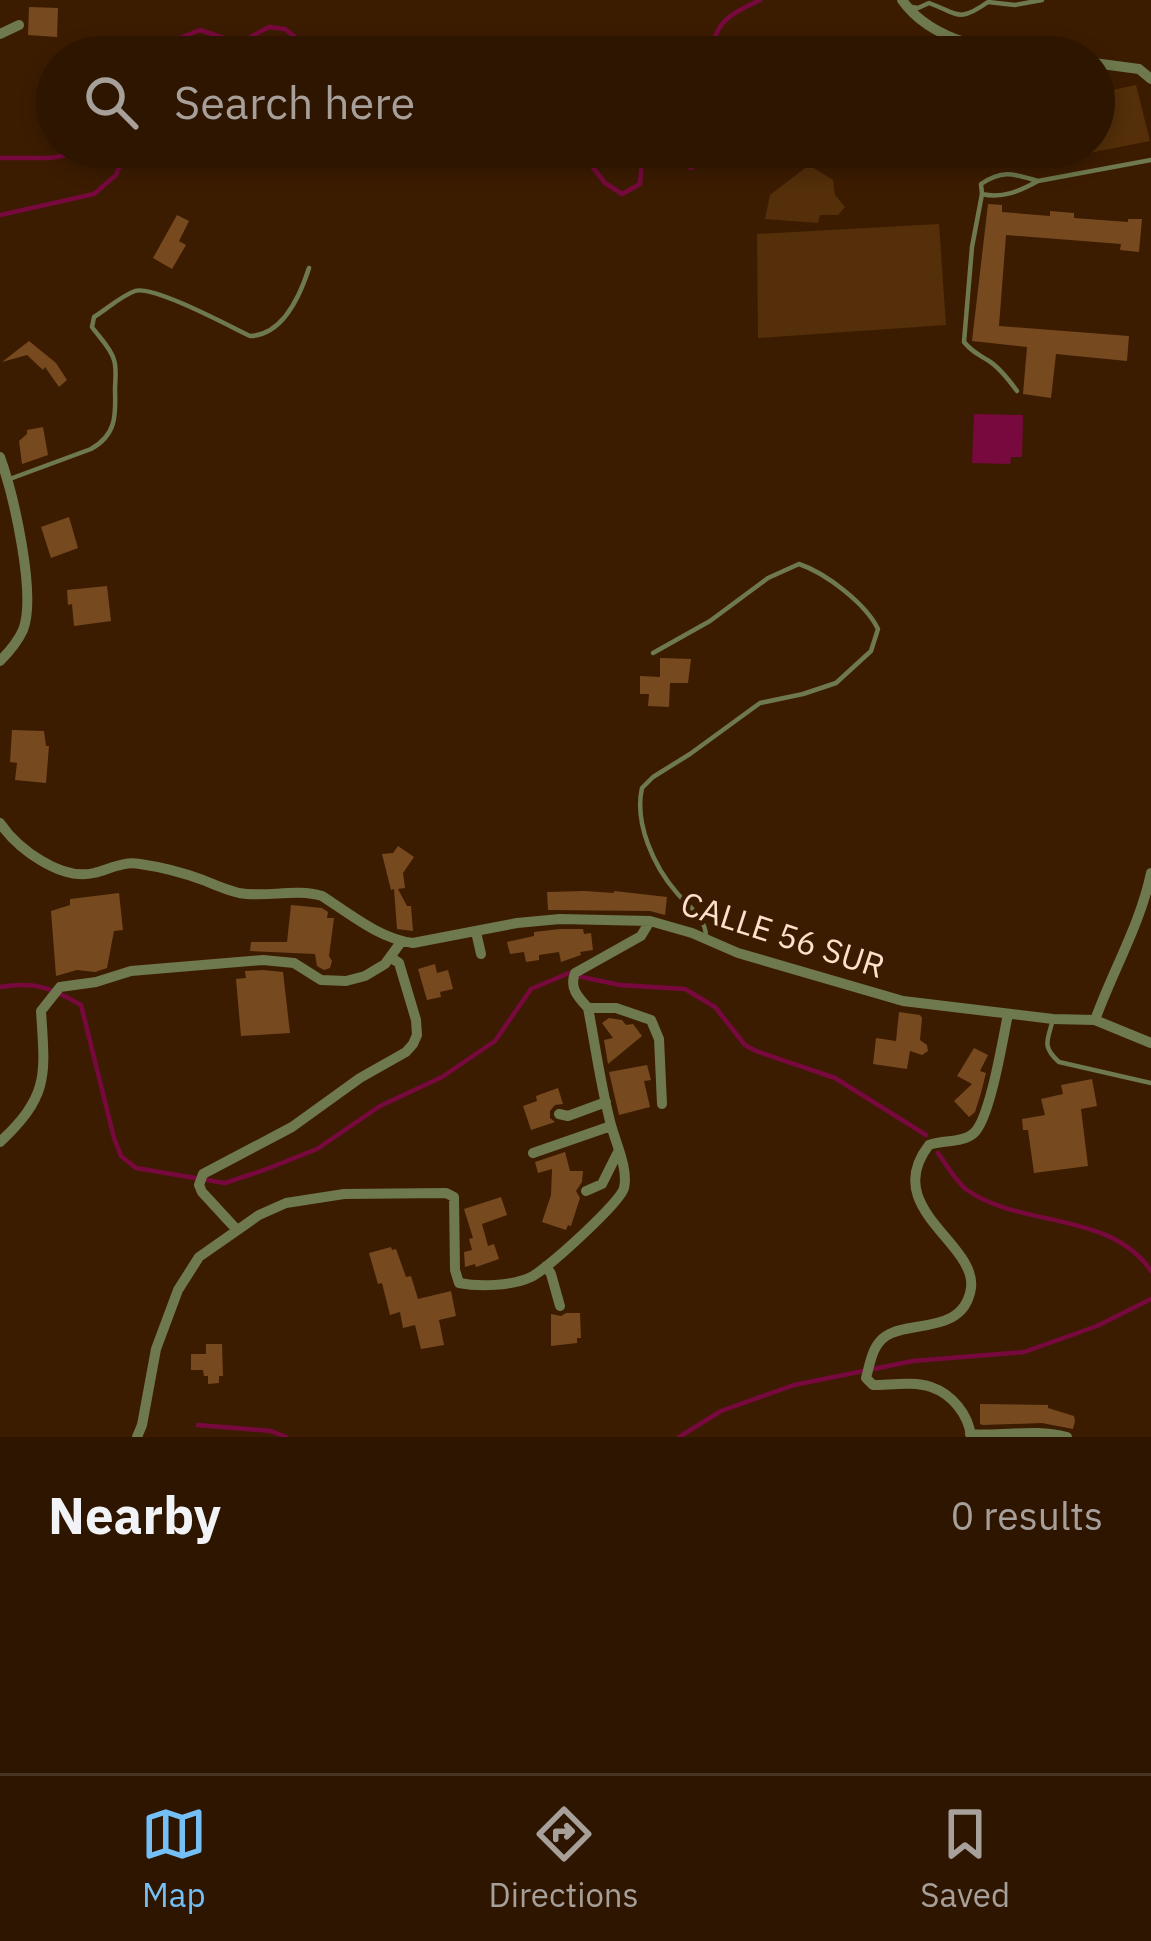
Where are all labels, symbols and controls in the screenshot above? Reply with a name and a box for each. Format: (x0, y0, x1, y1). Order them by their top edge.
search box (36, 36, 1115, 168)
icon: search (78, 69, 144, 135)
text: Search here (174, 73, 415, 131)
street label: CALLE 56 SUR (676, 881, 890, 987)
text: Nearby (48, 1482, 221, 1548)
text: 0 results (951, 1490, 1103, 1541)
tab: Map (141, 1801, 207, 1916)
tab: Directions (489, 1801, 639, 1916)
tab: Saved (920, 1801, 1010, 1916)

